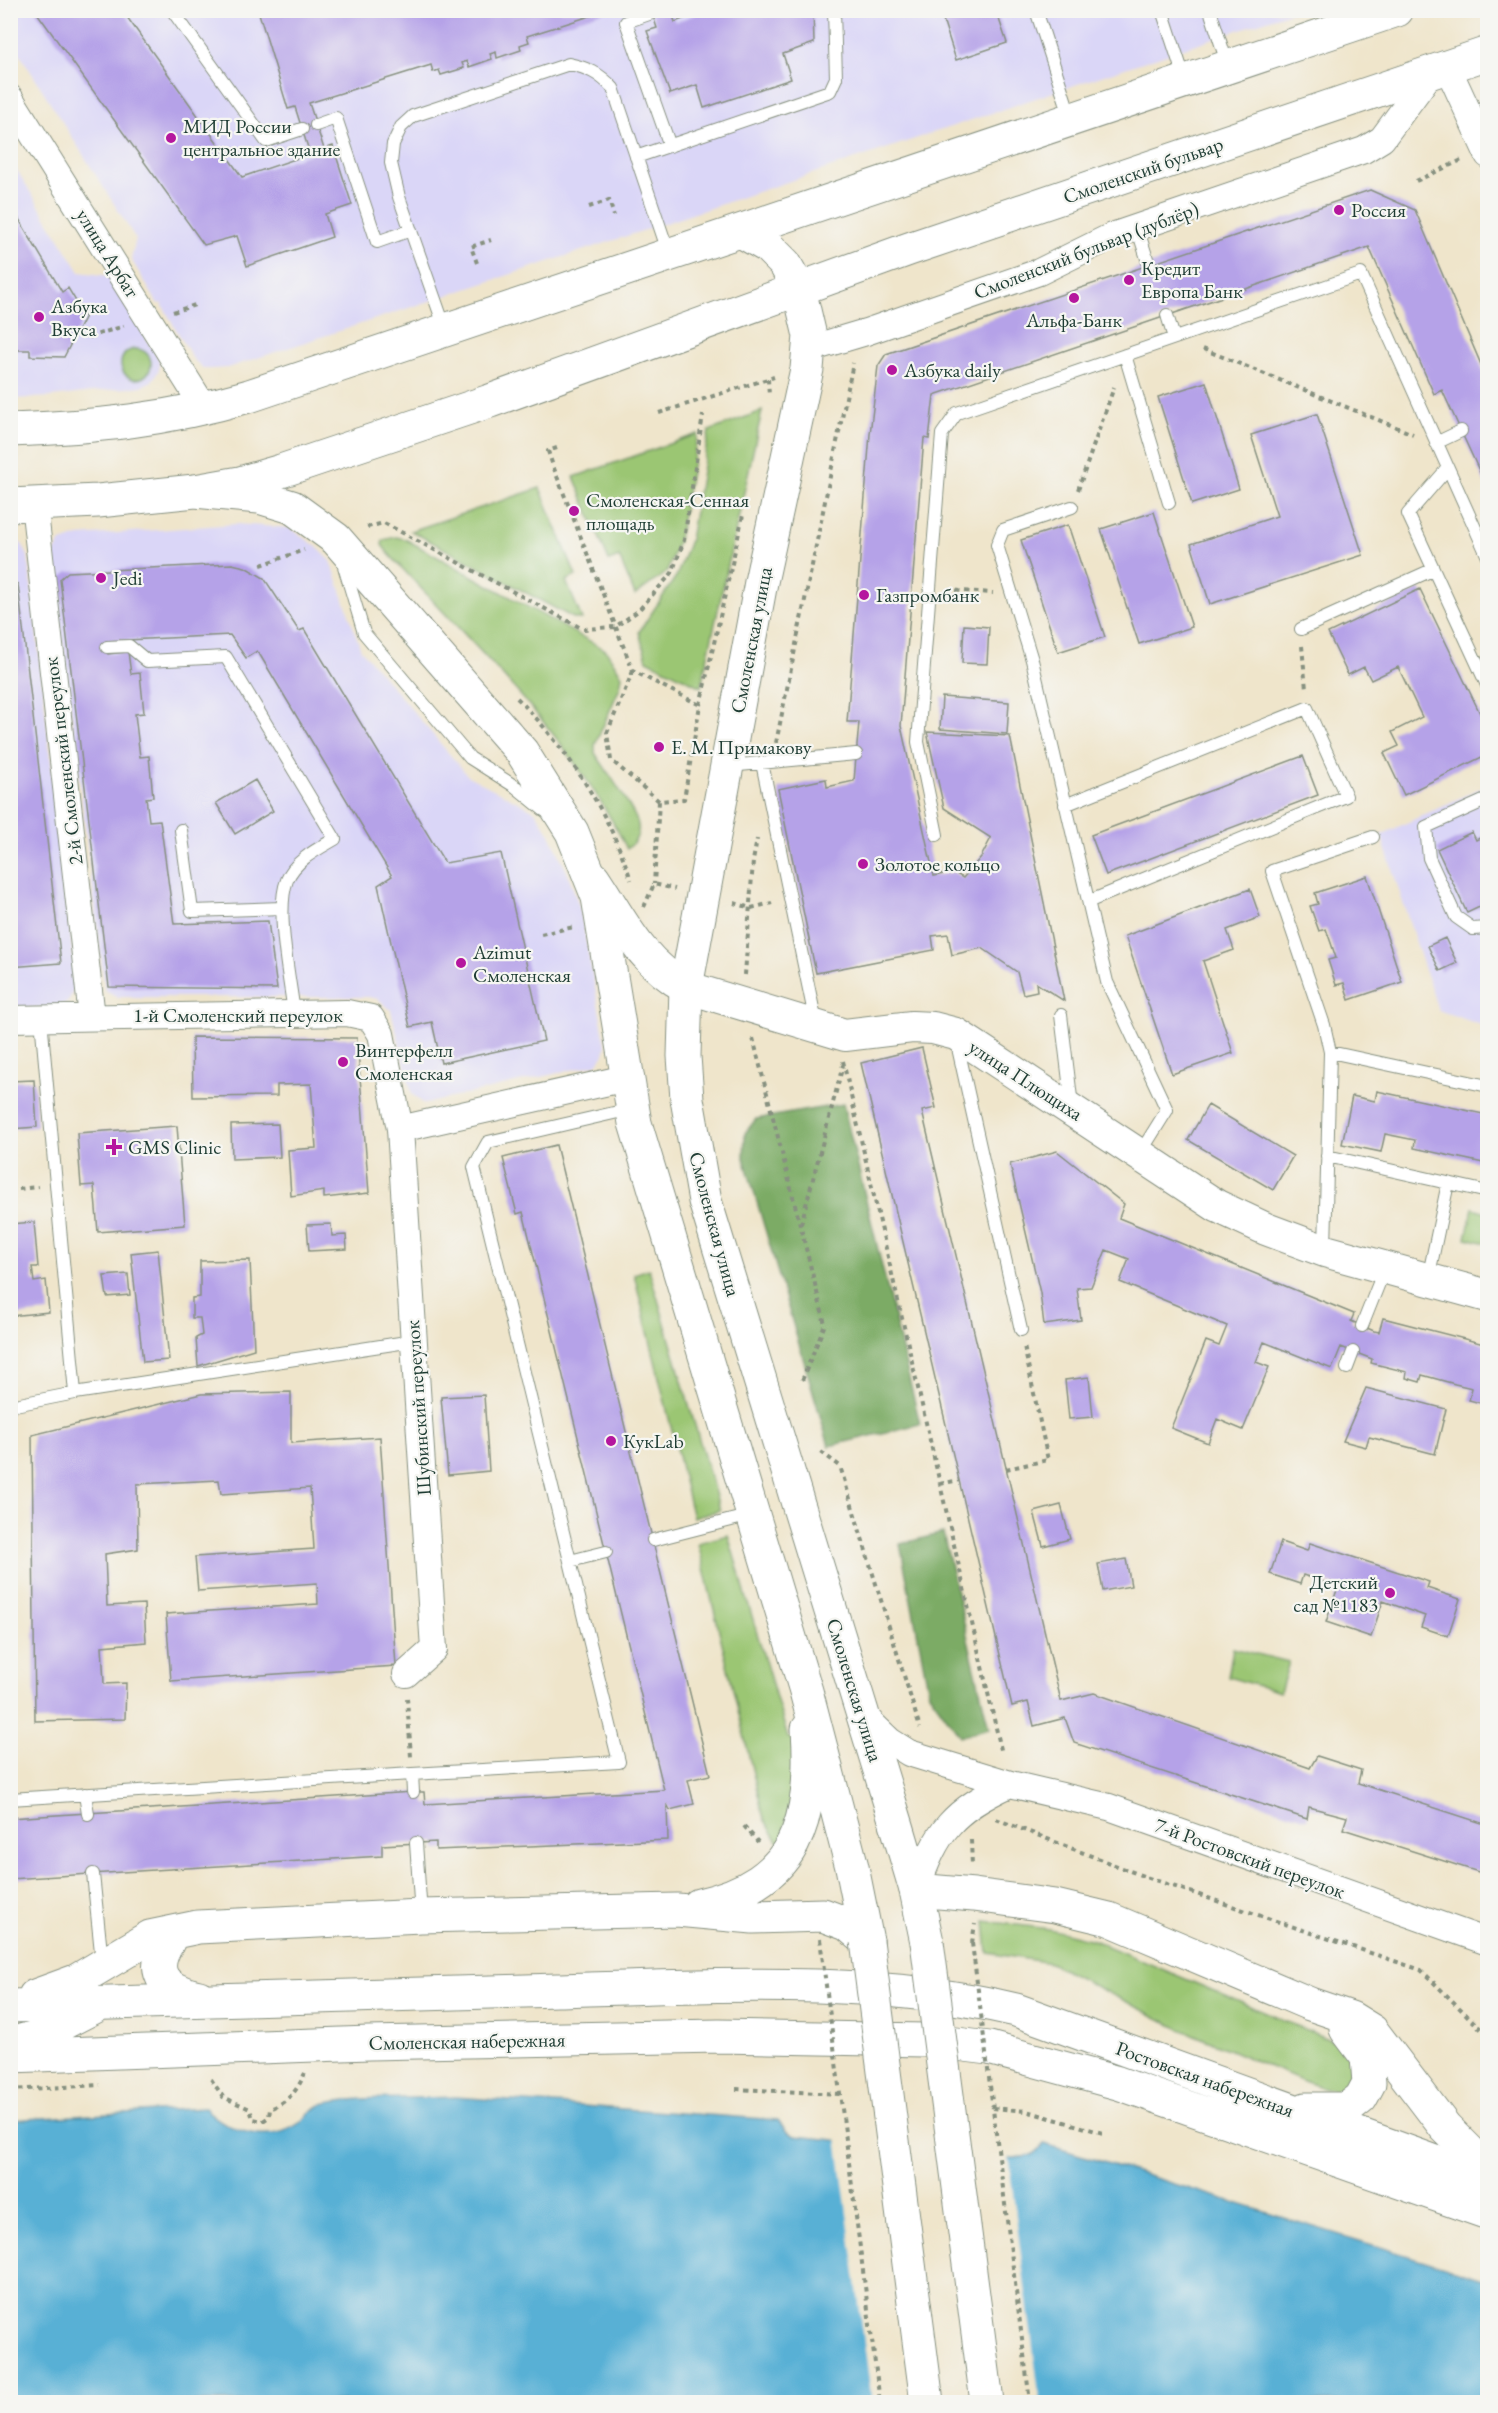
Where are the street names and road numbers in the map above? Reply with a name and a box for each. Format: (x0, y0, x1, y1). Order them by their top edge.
street label: Смоленский бульвар (1059, 130, 1227, 210)
street label: Смоленский бульвар (дублёр) (970, 195, 1202, 305)
street label: улица Арбат (70, 204, 146, 302)
street label: Смоленская улица (724, 565, 778, 715)
street label: 2-й Смоленский переулок (37, 655, 89, 867)
street label: 1-й Смоленский переулок (133, 1002, 343, 1028)
street label: улица Плющиха (964, 1033, 1088, 1127)
street label: Смоленская улица (683, 1149, 747, 1299)
street label: Шубинский переулок (399, 1319, 437, 1497)
street label: Смоленская улица (821, 1615, 889, 1765)
street label: 7-й Ростовский переулок (1151, 1812, 1349, 1905)
street label: Смоленская набережная (369, 2026, 566, 2056)
street label: Ростовская набережная (1113, 2035, 1297, 2123)

